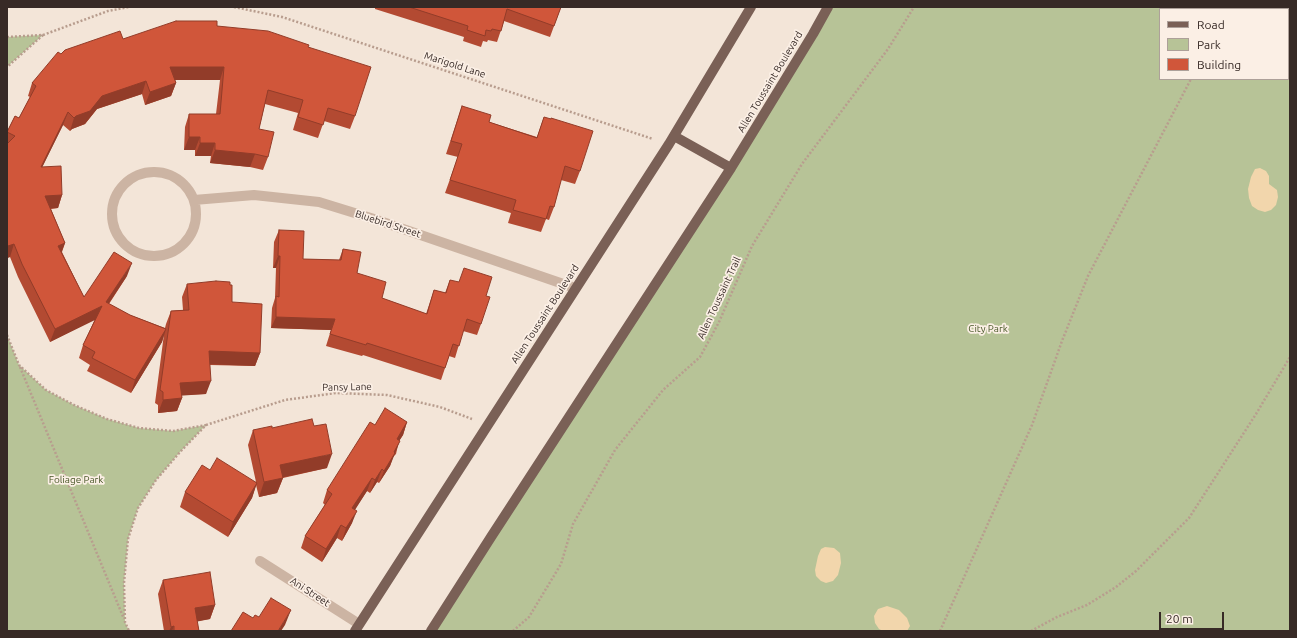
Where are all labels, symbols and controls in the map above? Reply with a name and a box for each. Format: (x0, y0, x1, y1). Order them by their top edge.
legend (1159, 8, 1289, 80)
text: Road (1197, 18, 1225, 31)
street label: Allen Toussaint Boulevard (735, 29, 805, 135)
text: Park (1197, 38, 1221, 51)
street label: Marigold Lane (423, 49, 487, 81)
text: Building (1197, 58, 1241, 71)
street label: Bluebird Street (354, 208, 422, 240)
street label: Allen Toussaint Trail (695, 255, 743, 341)
street label: Allen Toussaint Boulevard (508, 262, 582, 366)
park label: City Park (968, 323, 1008, 335)
street label: Pansy Lane (322, 381, 372, 393)
park label: Foliage Park (49, 474, 103, 486)
street label: Ani Street (288, 575, 332, 609)
scale bar (1161, 604, 1226, 630)
text: 20 m (1166, 612, 1193, 625)

